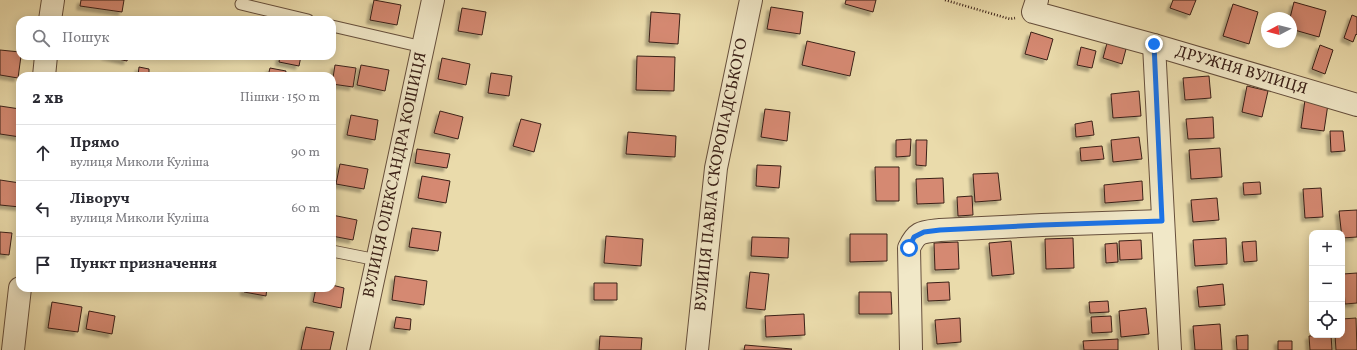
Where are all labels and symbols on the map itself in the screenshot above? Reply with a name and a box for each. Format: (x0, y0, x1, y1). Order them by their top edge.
north arrow (1261, 12, 1297, 48)
route end (1145, 35, 1163, 53)
street label: ВУЛИЦЯ ПАВЛА СКОРОПАДСЬКОГО (690, 36, 754, 313)
street label: ДРУЖНЯ ВУЛИЦЯ (1172, 41, 1310, 101)
street label: ВУЛИЦЯ ОЛЕКСАНДРА КОШИЦЯ (358, 50, 433, 300)
route start (900, 239, 918, 257)

